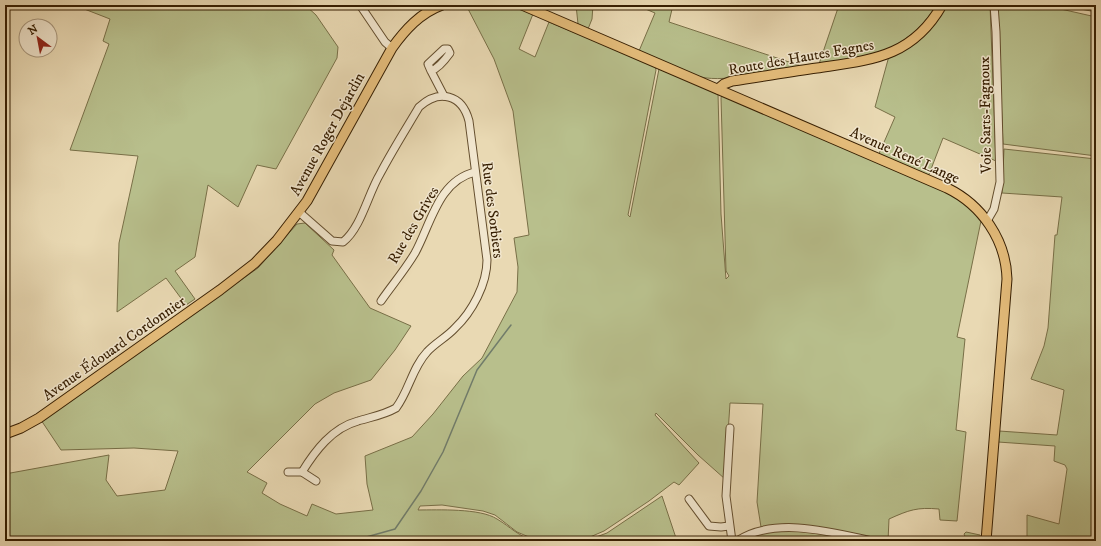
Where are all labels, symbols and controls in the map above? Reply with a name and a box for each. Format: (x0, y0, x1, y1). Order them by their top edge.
north arrow (18, 18, 58, 58)
text: N (26, 22, 41, 39)
street label: Route des Hautes Fagnes (727, 35, 875, 80)
street label: Voie Sarts-Fagnoux (975, 56, 996, 175)
street label: Avenue Roger Dejardin (286, 69, 369, 199)
street label: Avenue René Lange (847, 123, 963, 188)
street label: Rue des Sorbiers (477, 161, 508, 259)
street label: Rue des Grives (384, 183, 443, 267)
street label: Avenue Édouard Cordonnier (39, 291, 190, 405)

